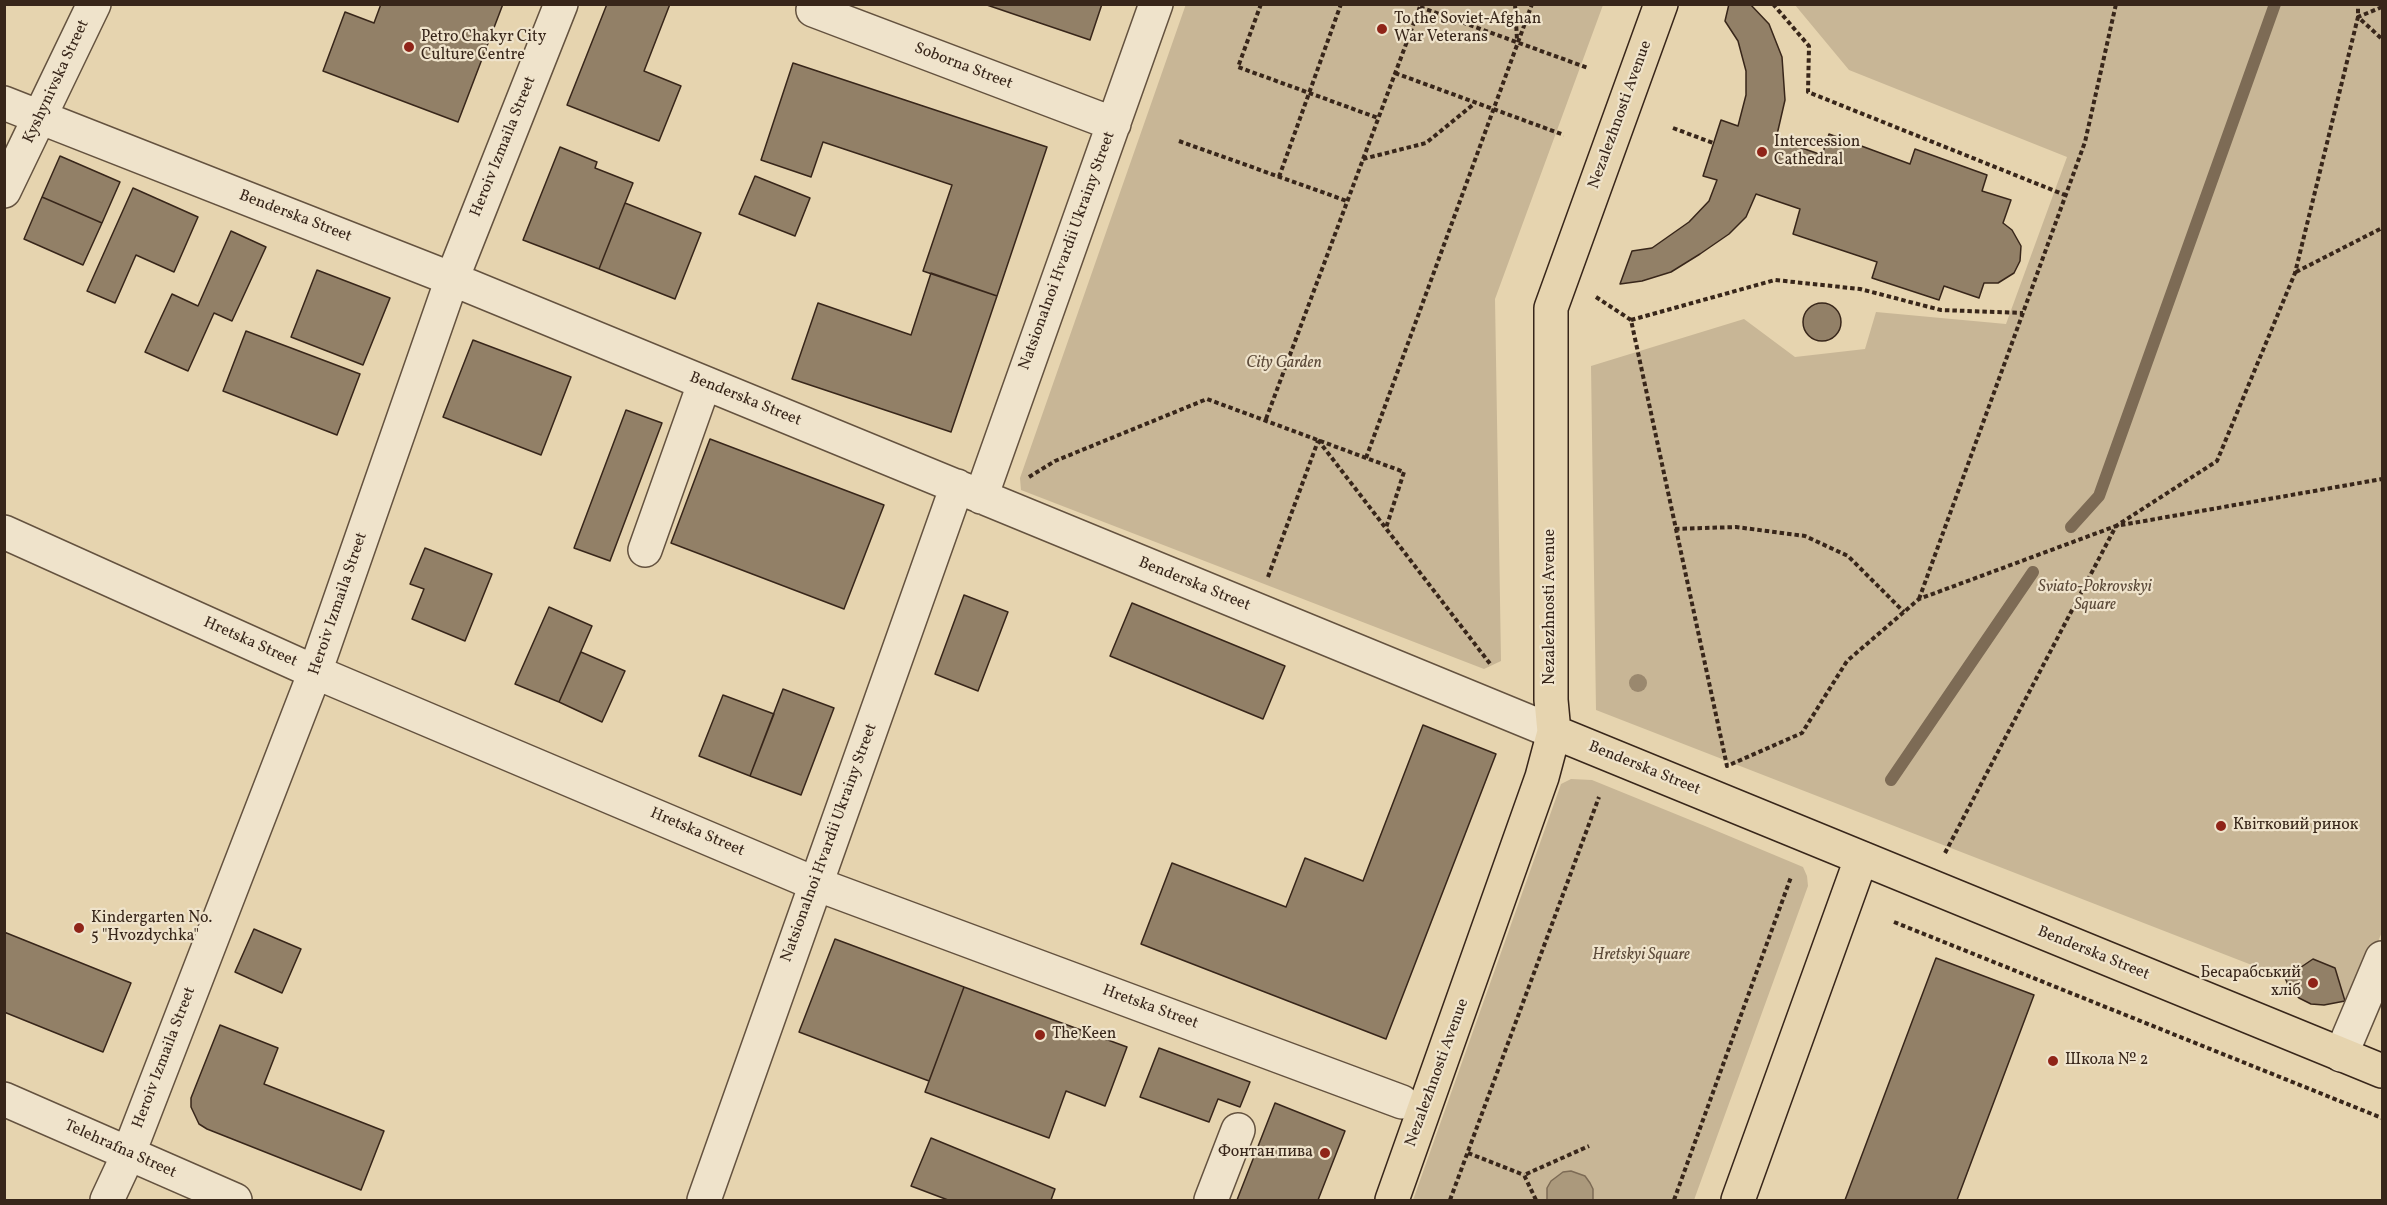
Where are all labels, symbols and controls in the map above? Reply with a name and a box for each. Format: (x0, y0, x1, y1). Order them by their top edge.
place label: To the Soviet-Afghan War Veterans (1394, 10, 1541, 48)
street label: Kyshynivska Street (20, 17, 94, 147)
marker: To the Soviet-Afghan War Veterans (1375, 22, 1389, 36)
place label: Petro Chakyr City Culture Centre (421, 28, 546, 66)
street label: Nezalezhnosti Avenue (1585, 38, 1657, 192)
street label: Soborna Street (911, 39, 1015, 95)
marker: Petro Chakyr City Culture Centre (402, 40, 416, 54)
street label: Heroiv Izmaila Street (467, 74, 541, 220)
street label: Natsionalnoi Hvardii Ukrainy Street (1016, 129, 1120, 373)
place label: Intercession Cathedral (1774, 133, 1860, 171)
marker: Intercession Cathedral (1755, 145, 1769, 159)
street label: Benderska Street (236, 187, 354, 247)
park label: City Garden (1246, 354, 1322, 374)
street label: Benderska Street (686, 369, 804, 431)
street label: Nezalezhnosti Avenue (1541, 529, 1561, 685)
street label: Heroiv Izmaila Street (306, 530, 372, 678)
street label: Benderska Street (1135, 554, 1253, 616)
park label: Sviato-Pokrovskyi Square (2038, 578, 2152, 616)
street label: Hretska Street (200, 614, 300, 672)
street label: Natsionalnoi Hvardii Ukrainy Street (778, 721, 882, 965)
street label: Benderska Street (1585, 738, 1703, 800)
street label: Hretska Street (647, 805, 747, 861)
place label: Квітковий ринок (2233, 816, 2358, 836)
marker: Квітковий ринок (2214, 819, 2228, 833)
place label: Kindergarten No. 5 "Hvozdychka" (91, 909, 212, 947)
marker: Kindergarten No. 5 "Hvozdychka" (72, 921, 86, 935)
street label: Benderska Street (2034, 923, 2152, 985)
park label: Hretskyi Square (1592, 946, 1690, 966)
place label: Бесарабський хліб (2200, 964, 2301, 1002)
marker: Бесарабський хліб (2306, 976, 2320, 990)
street label: Hretska Street (1099, 982, 1201, 1034)
street label: Heroiv Izmaila Street (129, 985, 201, 1131)
street label: Nezalezhnosti Avenue (1402, 996, 1474, 1150)
place label: The Keen (1052, 1025, 1116, 1045)
marker: The Keen (1033, 1028, 1047, 1042)
place label: Школа № 2 (2065, 1051, 2148, 1071)
marker: Школа № 2 (2046, 1054, 2060, 1068)
street label: Telehrafna Street (61, 1117, 179, 1183)
place label: Фонтан пива (1218, 1143, 1313, 1163)
marker: Фонтан пива (1318, 1146, 1332, 1160)

